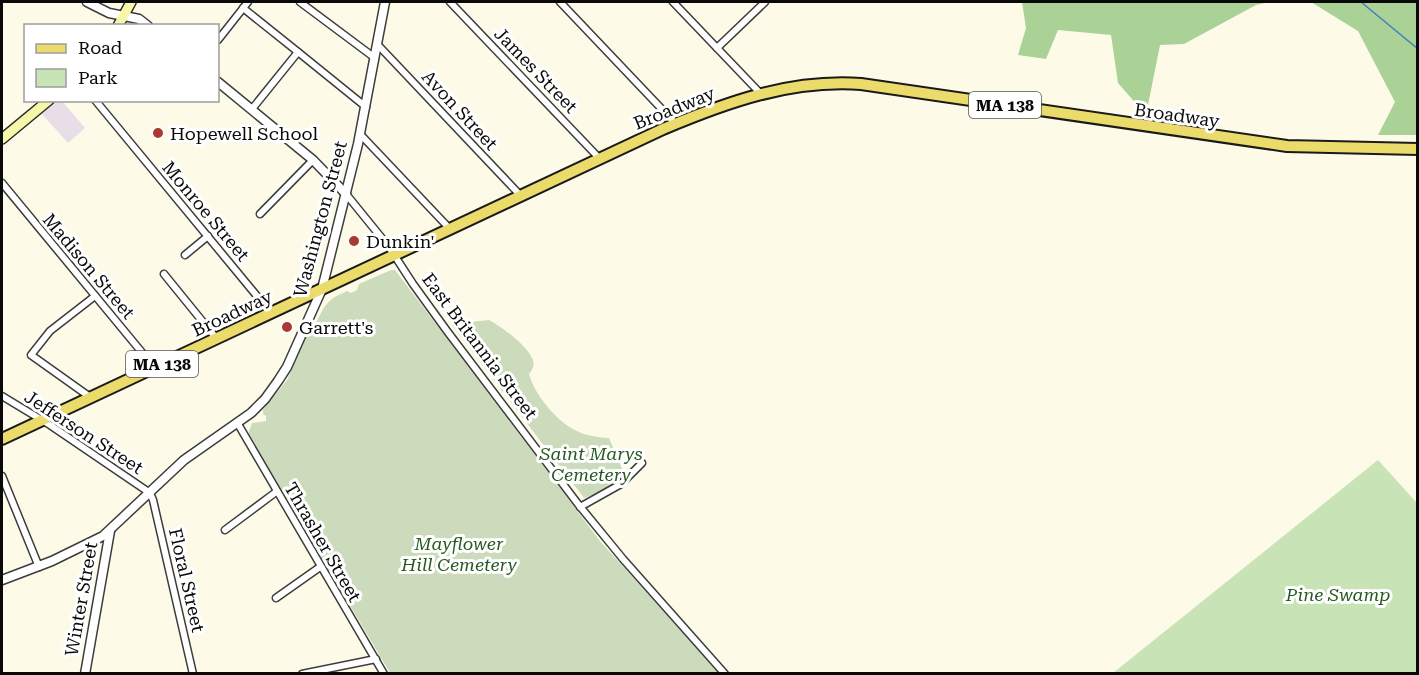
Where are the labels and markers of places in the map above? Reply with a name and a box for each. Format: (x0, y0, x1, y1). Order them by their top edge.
place label: Hopewell School (170, 123, 319, 144)
marker: Hopewell School (151, 126, 165, 140)
place label: Dunkin' (366, 231, 435, 252)
marker: Dunkin' (347, 234, 361, 248)
place label: Garrett's (299, 317, 373, 338)
marker: Garrett's (280, 320, 294, 334)

